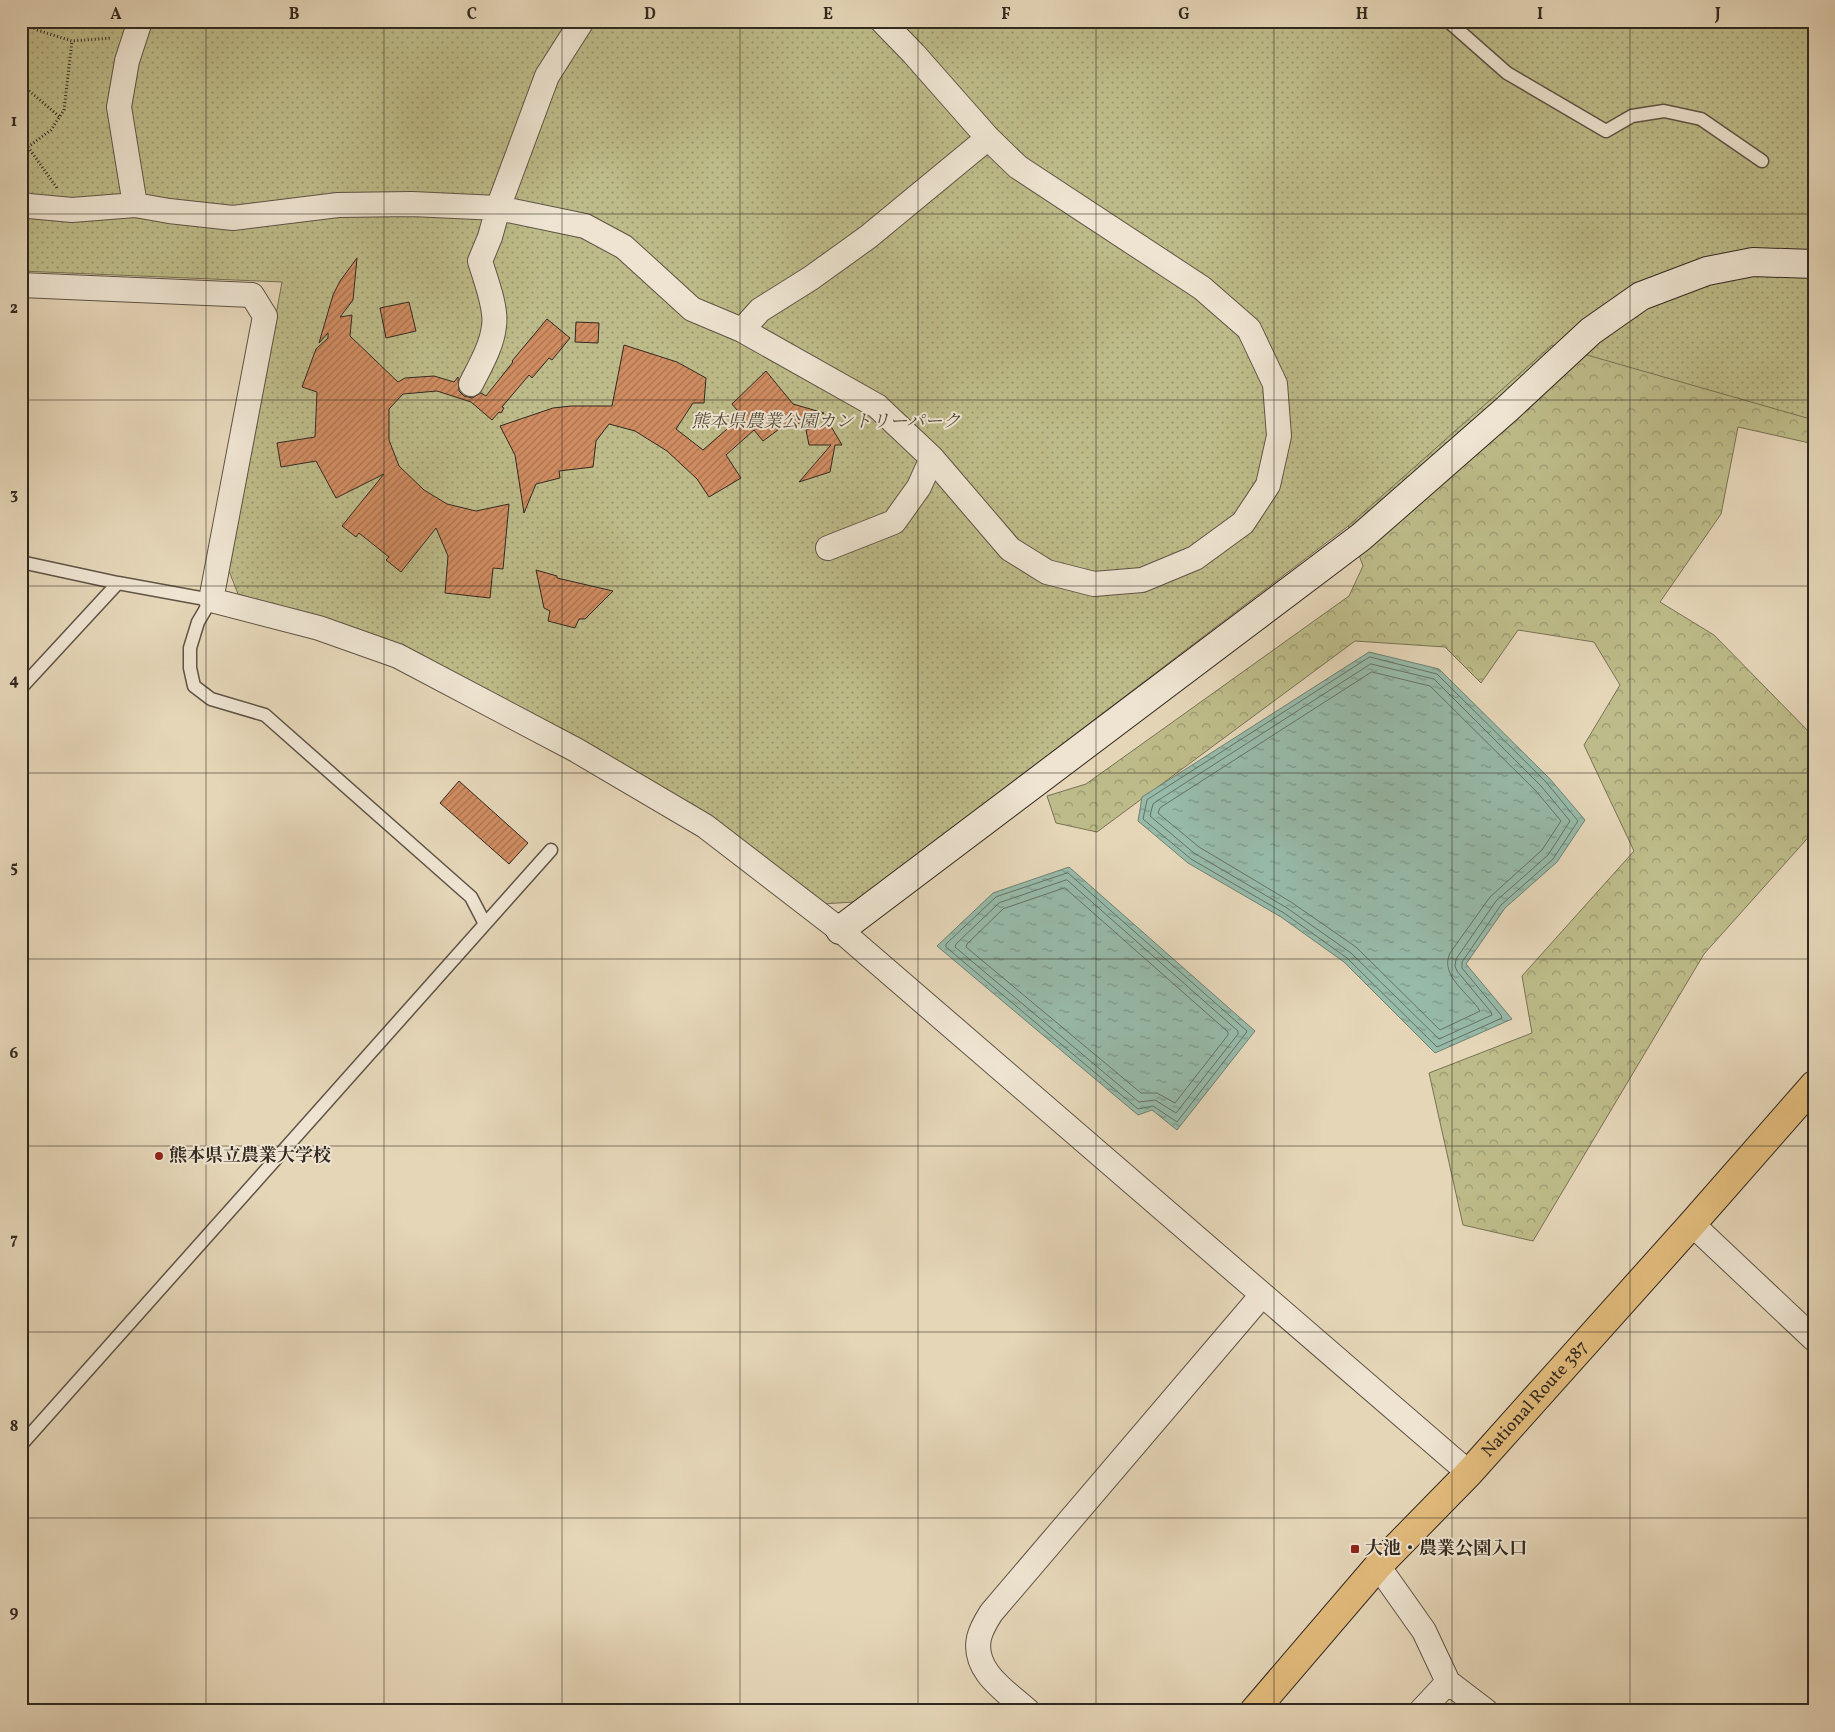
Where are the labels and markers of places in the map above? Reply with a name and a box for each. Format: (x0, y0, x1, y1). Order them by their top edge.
place label: 熊本県立農業大学校 (169, 1144, 331, 1169)
marker: 熊本県立農業大学校 (153, 1150, 165, 1162)
place label: 大池・農業公園入口 (1365, 1537, 1527, 1562)
marker: 大池・農業公園入口 (1349, 1543, 1361, 1555)

